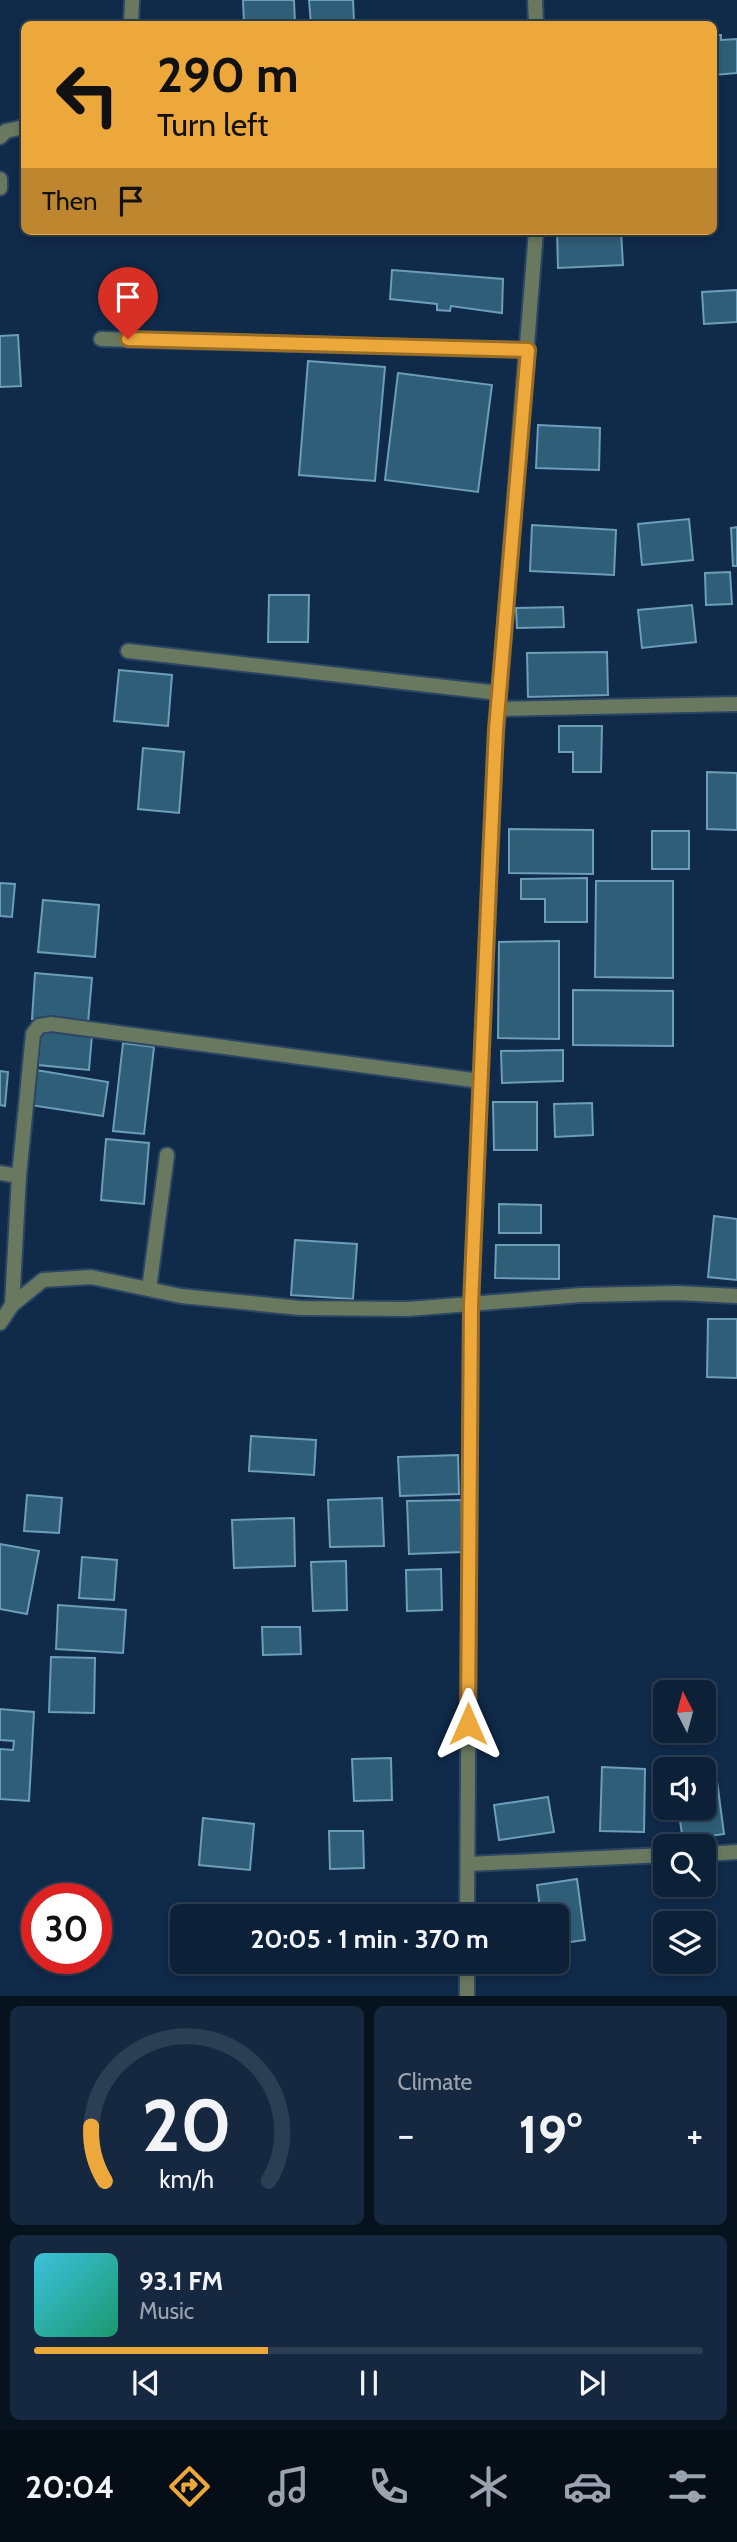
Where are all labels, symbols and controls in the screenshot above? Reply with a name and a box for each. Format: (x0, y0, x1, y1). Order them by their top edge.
text: 290 m (157, 45, 299, 104)
icon: left (42, 49, 133, 140)
text: Turn left (157, 105, 268, 144)
icon: arrive (112, 182, 150, 220)
text: Then (42, 185, 98, 217)
pin (98, 267, 158, 339)
icon: arrive (109, 278, 147, 316)
north arrow (653, 1680, 716, 1743)
map controls (653, 1680, 716, 1974)
position arrow (431, 1687, 505, 1761)
button: sound (653, 1757, 716, 1820)
button: search (653, 1834, 716, 1897)
speed limit sign: 30 (21, 1883, 112, 1974)
button: layers (653, 1911, 716, 1974)
text: 20:05 · 1 min · 370 m (250, 1923, 489, 1955)
text: Climate (398, 2068, 472, 2096)
text: 20 (142, 2082, 232, 2170)
text: 19° (519, 2103, 582, 2166)
text: − (398, 2111, 414, 2158)
text: + (686, 2111, 703, 2158)
text: km/h (159, 2164, 214, 2194)
text: 93.1 FM (139, 2265, 223, 2297)
text: Music (139, 2297, 194, 2325)
icon: previous (127, 2364, 165, 2402)
icon: pause (350, 2364, 388, 2402)
icon: next (573, 2364, 611, 2402)
icon: directions (165, 2462, 214, 2511)
icon: music (264, 2462, 313, 2511)
icon: phone (364, 2462, 413, 2511)
icon: climate (464, 2462, 513, 2511)
icon: car (563, 2462, 612, 2511)
icon: filters (663, 2462, 712, 2511)
text: 20:04 (25, 2467, 114, 2506)

